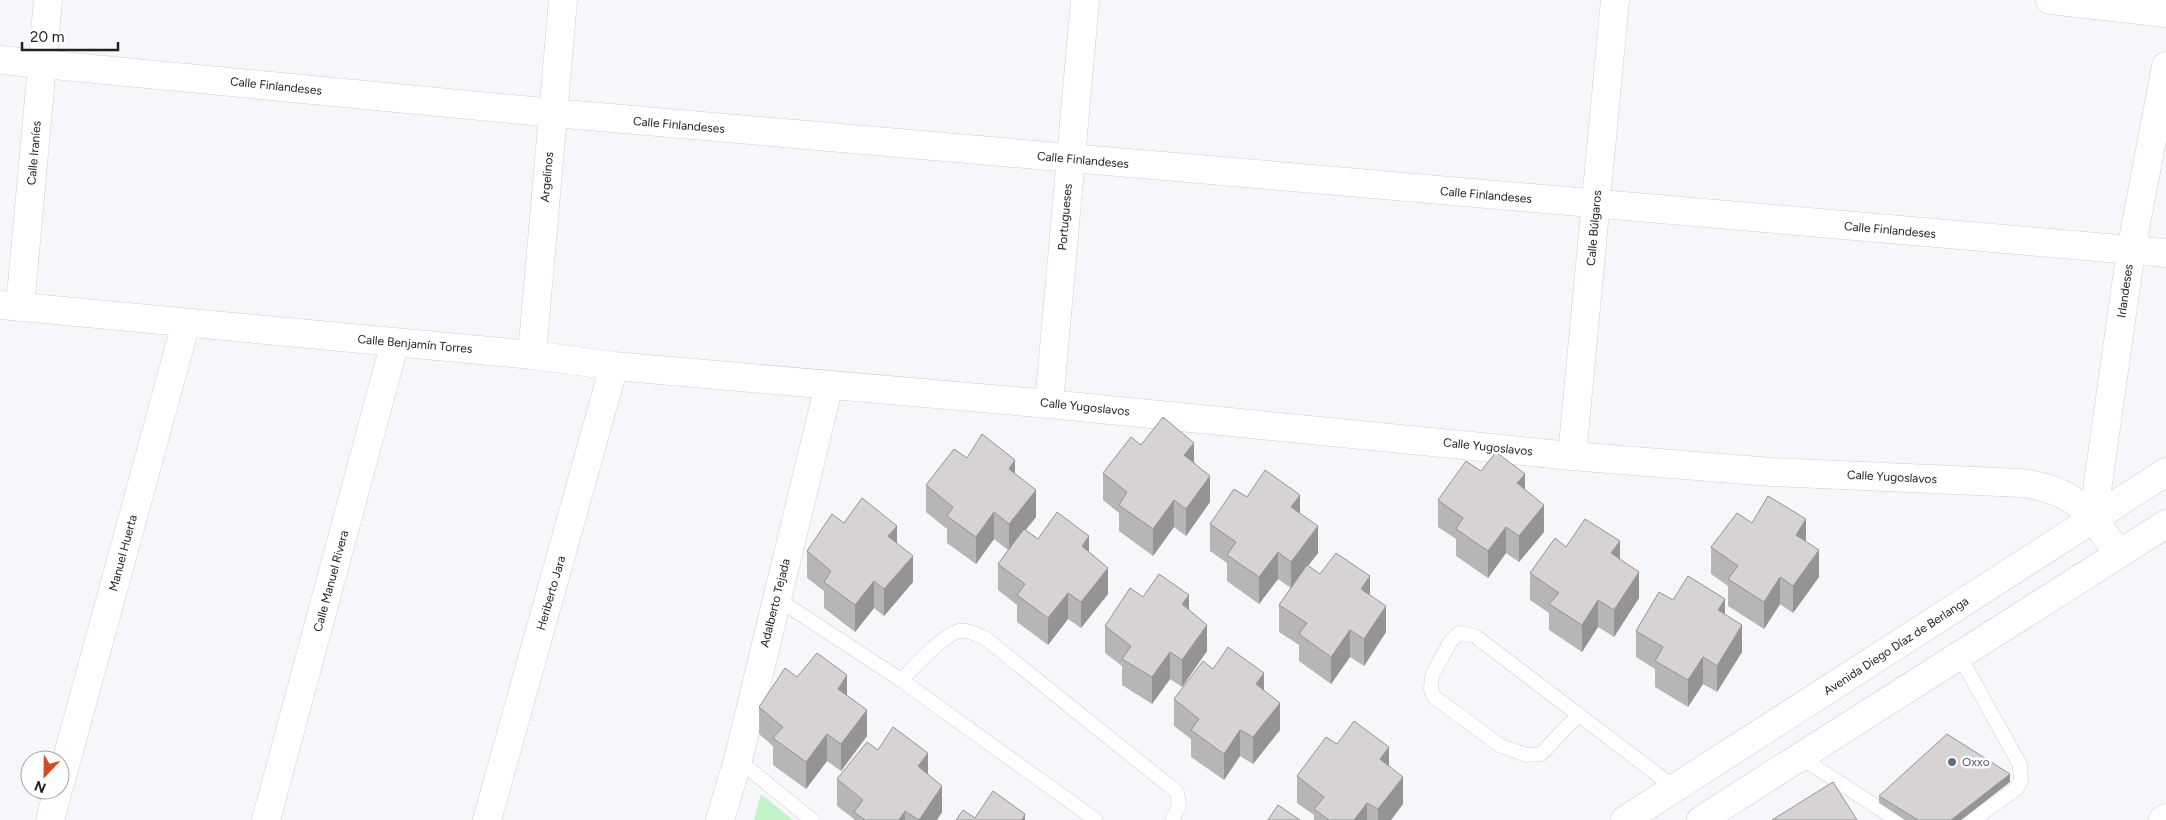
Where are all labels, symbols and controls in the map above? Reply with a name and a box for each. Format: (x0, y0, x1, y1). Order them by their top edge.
scale bar (22, 20, 119, 52)
text: 20 m (30, 28, 64, 46)
street label: Calle Finlandeses (229, 74, 323, 98)
street label: Calle Finlandeses (632, 114, 726, 136)
street label: Calle Iraníes (24, 120, 44, 186)
street label: Calle Finlandeses (1036, 149, 1130, 171)
street label: Argelinos (538, 151, 556, 203)
street label: Portugueses (1055, 183, 1075, 251)
street label: Calle Finlandeses (1439, 184, 1533, 206)
street label: Calle Búlgaros (1584, 189, 1604, 266)
street label: Calle Finlandeses (1843, 219, 1937, 241)
street label: Irlandeses (2114, 263, 2136, 319)
street label: Calle Benjamín Torres (357, 332, 473, 356)
street label: Calle Yugoslavos (1039, 395, 1131, 419)
street label: Calle Yugoslavos (1442, 435, 1534, 459)
street label: Calle Yugoslavos (1847, 468, 1938, 486)
street label: Manuel Huerta (106, 513, 140, 593)
street label: Calle Manuel Rivera (311, 529, 351, 633)
street label: Heriberto Jara (534, 554, 568, 632)
street label: Adalberto Tejada (757, 557, 793, 649)
street label: Avenida Diego Díaz de Berlanga (1821, 594, 1971, 698)
north arrow (20, 750, 70, 800)
place label: Oxxo (1962, 755, 1990, 769)
marker: Oxxo (1946, 756, 1958, 768)
text: N (32, 777, 49, 796)

